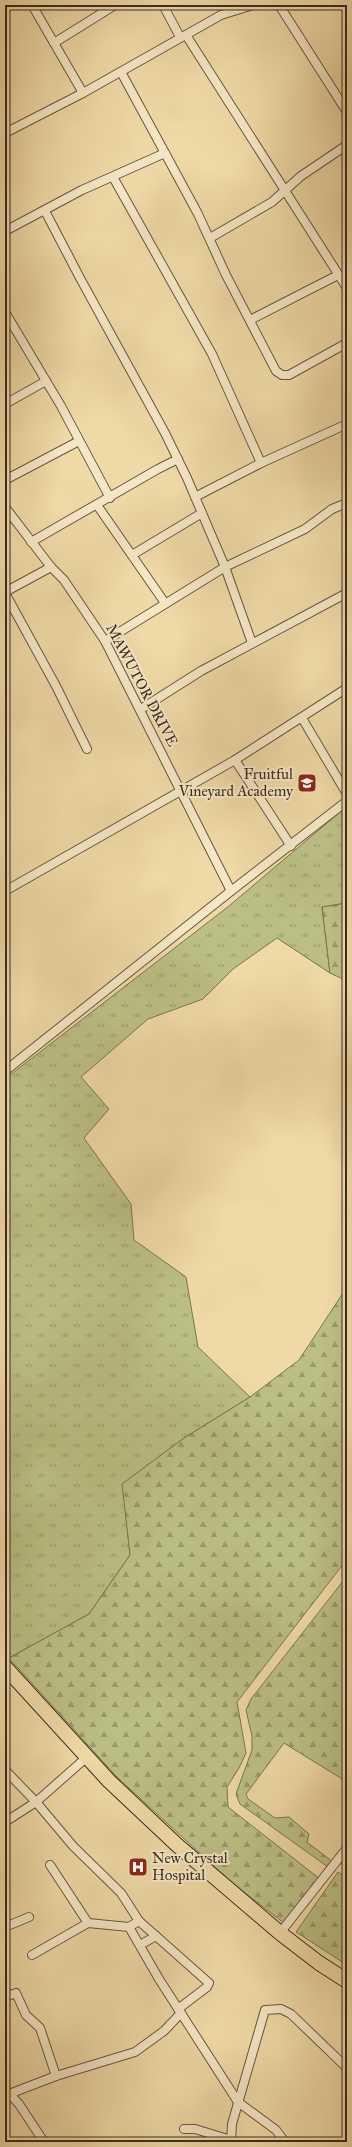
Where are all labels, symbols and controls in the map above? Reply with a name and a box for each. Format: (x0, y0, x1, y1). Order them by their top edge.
street label: MAWUTOR DRIVE (102, 621, 182, 750)
place label: Fruitful Vineyard Academy (178, 765, 294, 800)
school or university icon: Fruitful Vineyard Academy (296, 772, 318, 794)
place label: New Crystal Hospital (152, 1849, 229, 1884)
hospital icon: New Crystal Hospital (127, 1856, 149, 1878)

